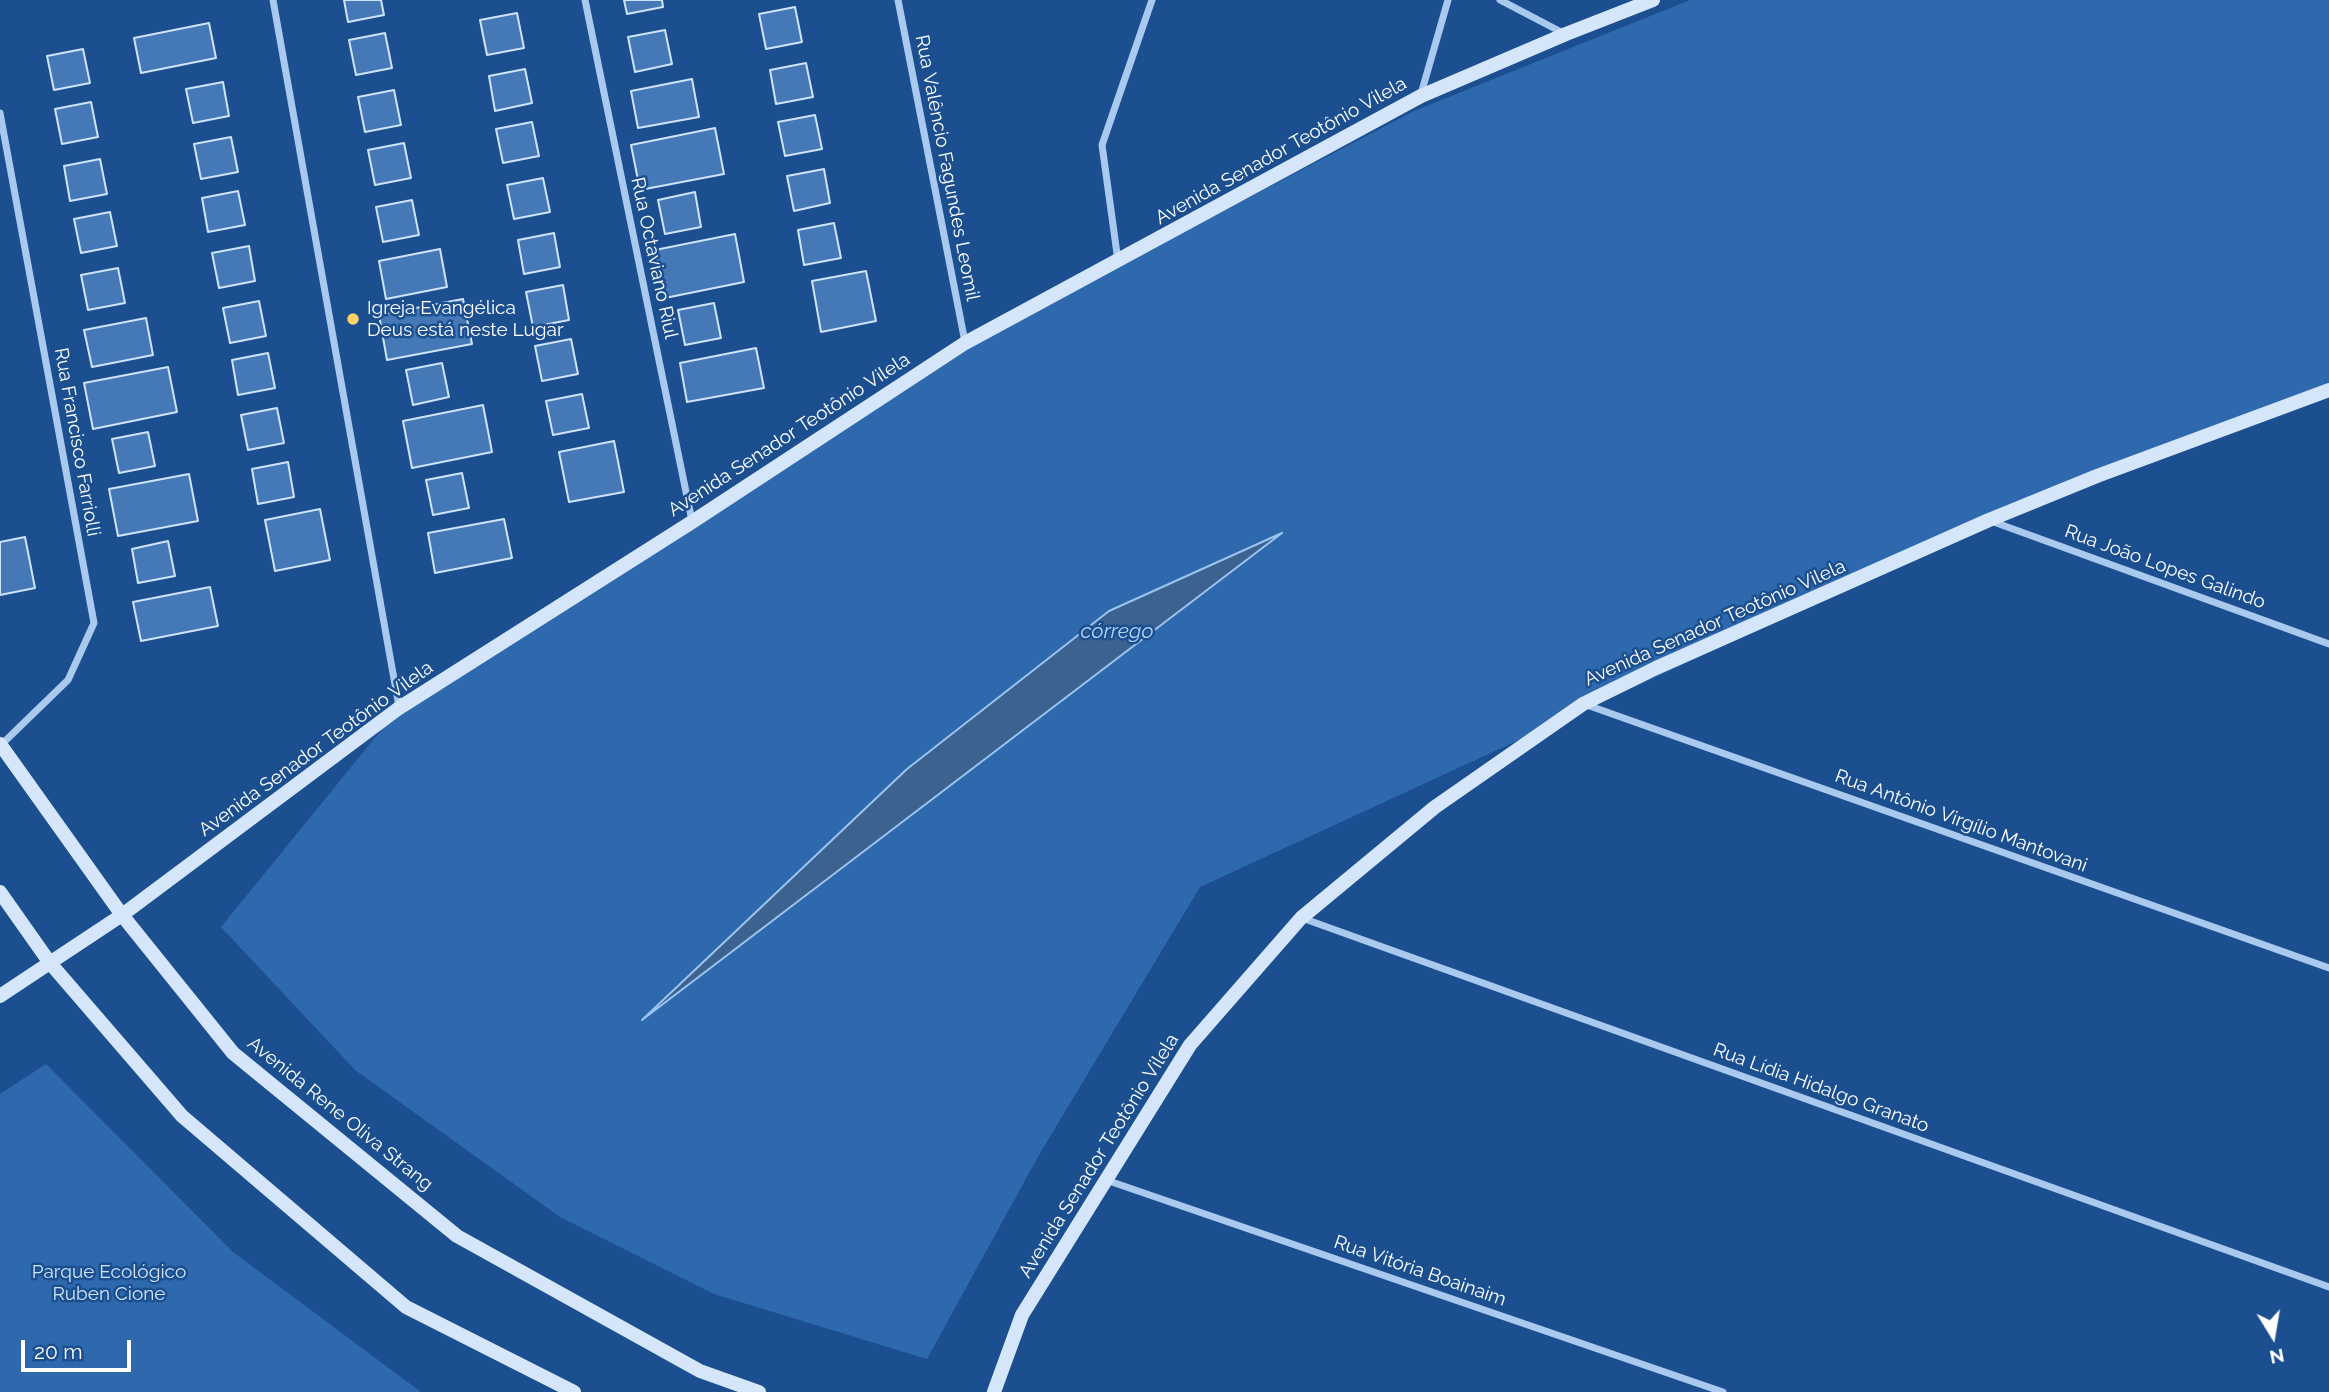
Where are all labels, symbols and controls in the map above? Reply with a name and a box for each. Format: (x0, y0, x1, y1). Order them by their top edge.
street label: Rua Valêncio Fagundes Leomil (910, 33, 984, 303)
street label: Avenida Senador Teotônio Vilela (1151, 72, 1411, 230)
street label: Rua Octaviano Riul (626, 175, 682, 341)
place label: Igreja Evangélica Deus está neste Lugar (367, 297, 564, 341)
marker: Igreja Evangélica Deus está neste Lugar (345, 311, 361, 327)
street label: Rua Francisco Farriolli (49, 346, 105, 538)
street label: Avenida Senador Teotônio Vilela (664, 348, 914, 522)
street label: Rua João Lopes Galindo (2061, 520, 2269, 614)
street label: Avenida Senador Teotônio Vilela (1581, 555, 1849, 691)
water label: córrego (1081, 619, 1153, 645)
street label: Avenida Senador Teotônio Vilela (195, 656, 437, 842)
street label: Rua Antônio Virgílio Mantovani (1832, 765, 2090, 877)
street label: Avenida Senador Teotônio Vilela (1014, 1030, 1184, 1282)
street label: Avenida Rene Oliva Strang (243, 1032, 437, 1196)
street label: Rua Lídia Hidalgo Granato (1710, 1038, 1932, 1138)
street label: Rua Vitória Boainaim (1331, 1231, 1509, 1311)
park label: Parque Ecológico Ruben Cione (32, 1261, 186, 1305)
north arrow (2238, 1301, 2308, 1371)
scale bar (24, 1326, 135, 1370)
text: 20 m (34, 1339, 82, 1364)
text: N (2268, 1344, 2286, 1369)

